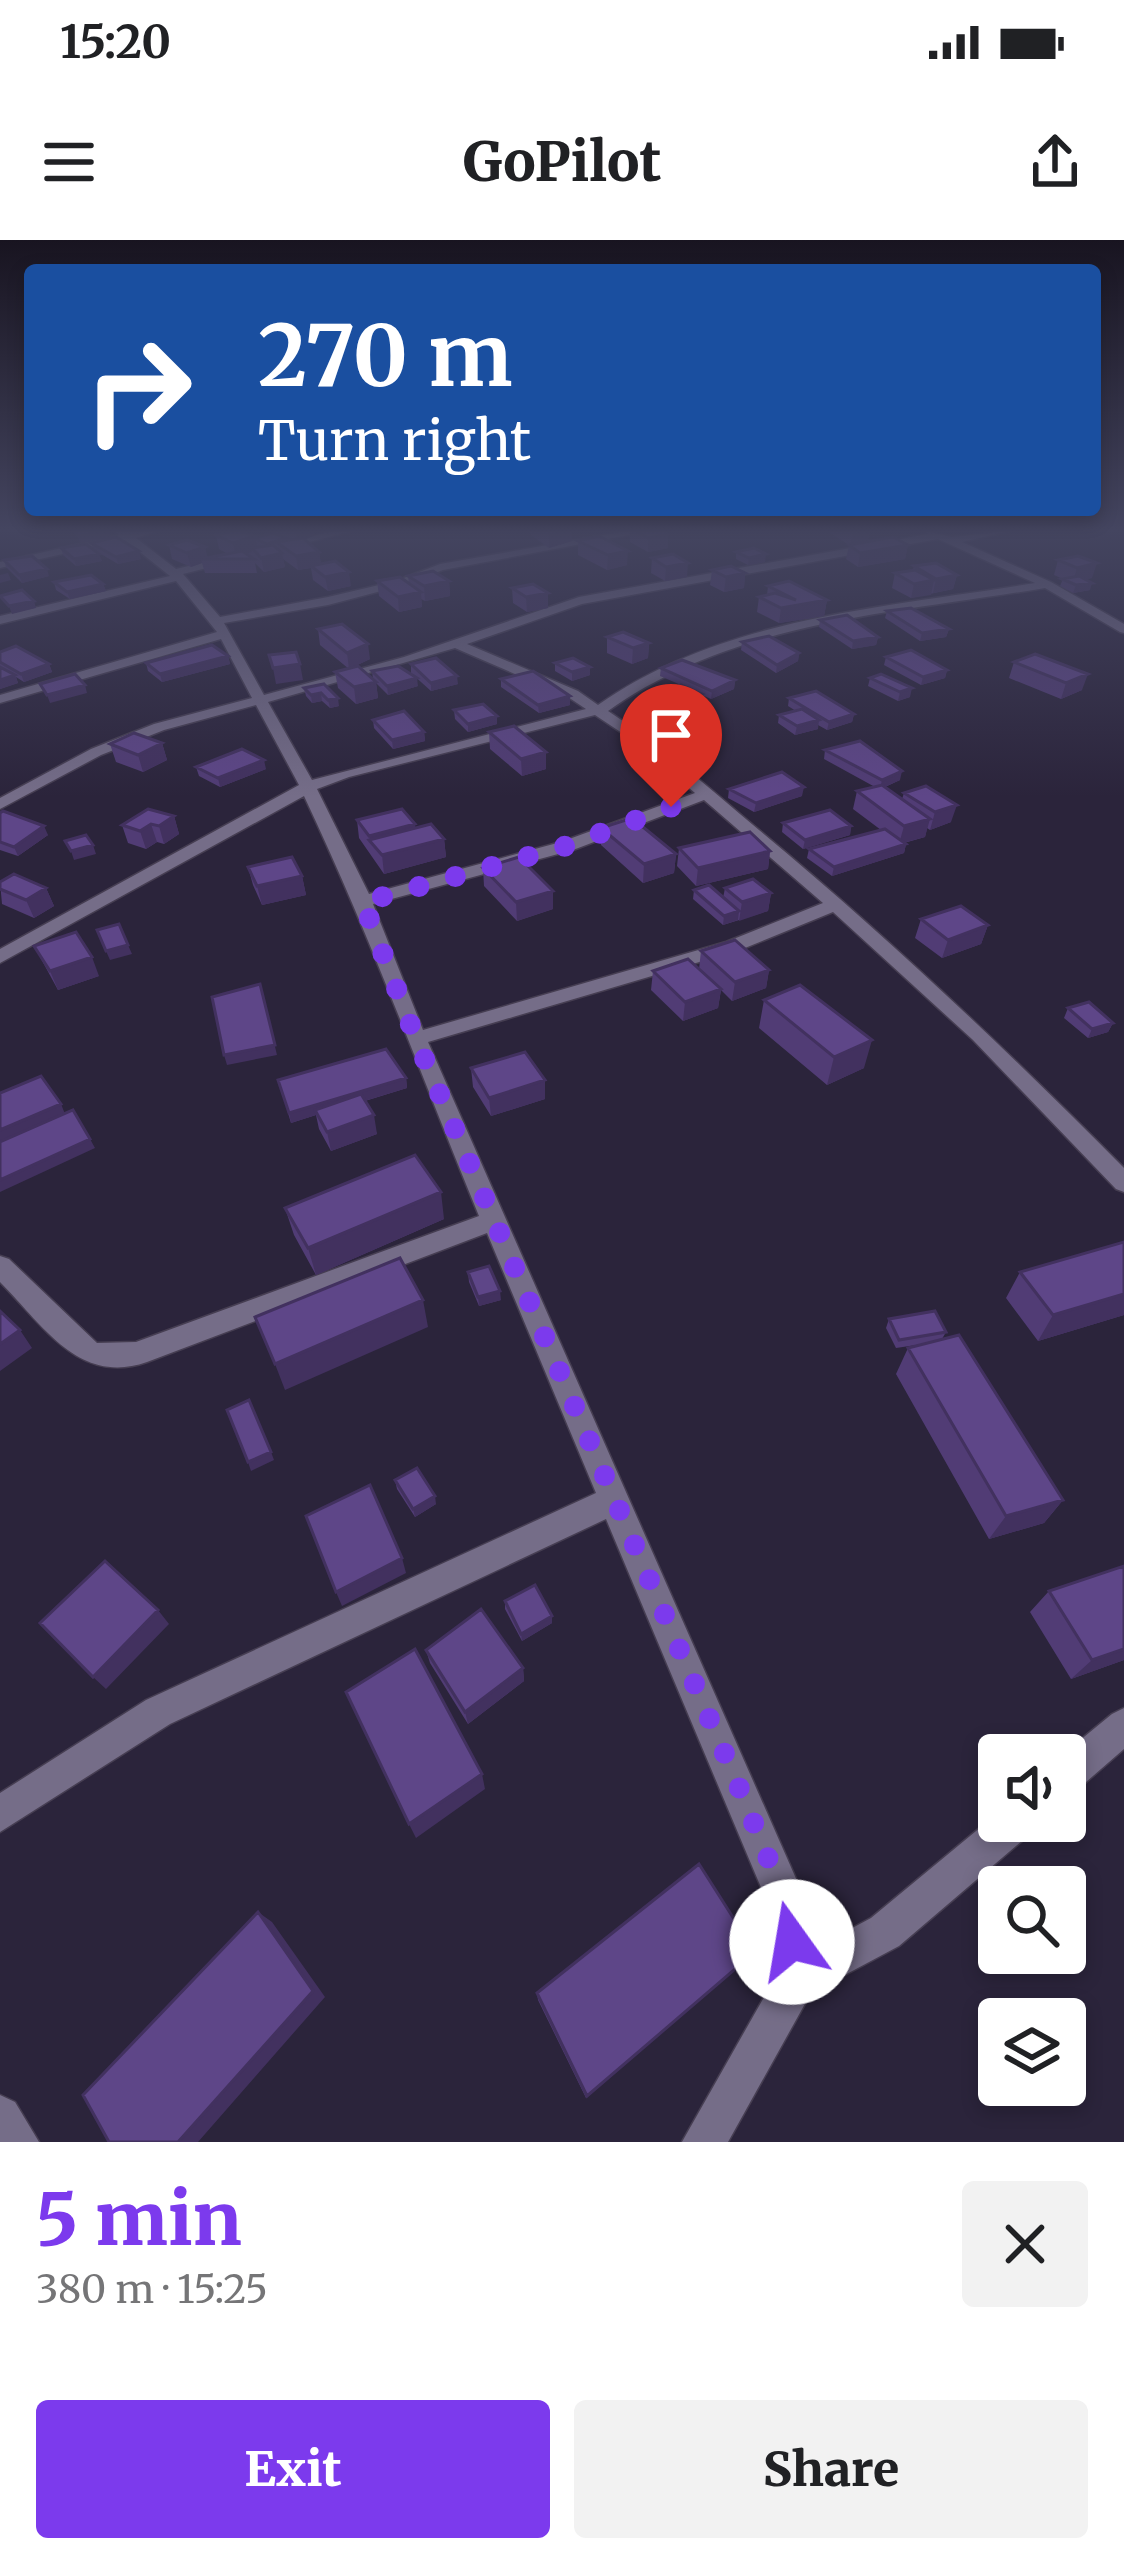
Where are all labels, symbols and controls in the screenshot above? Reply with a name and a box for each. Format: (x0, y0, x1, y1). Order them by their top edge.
text: 15:20 (60, 14, 171, 70)
text: GoPilot (463, 128, 661, 196)
icon: menu (36, 129, 102, 195)
icon: share (1022, 129, 1088, 195)
text: 270 m (258, 303, 512, 409)
icon: right (60, 312, 216, 468)
text: Turn right (258, 407, 531, 475)
pin (620, 684, 722, 807)
icon: arrive (638, 702, 704, 768)
map controls (978, 1734, 1086, 2106)
button: sound (978, 1734, 1086, 1842)
button: search (978, 1866, 1086, 1974)
position arrow (729, 1879, 855, 2005)
button: layers (978, 1998, 1086, 2106)
text: 5 min (36, 2174, 242, 2265)
button: close (962, 2181, 1088, 2307)
text: 380 m · 15:25 (36, 2265, 268, 2314)
button: Exit (36, 2400, 550, 2538)
button: Share (574, 2400, 1088, 2538)

